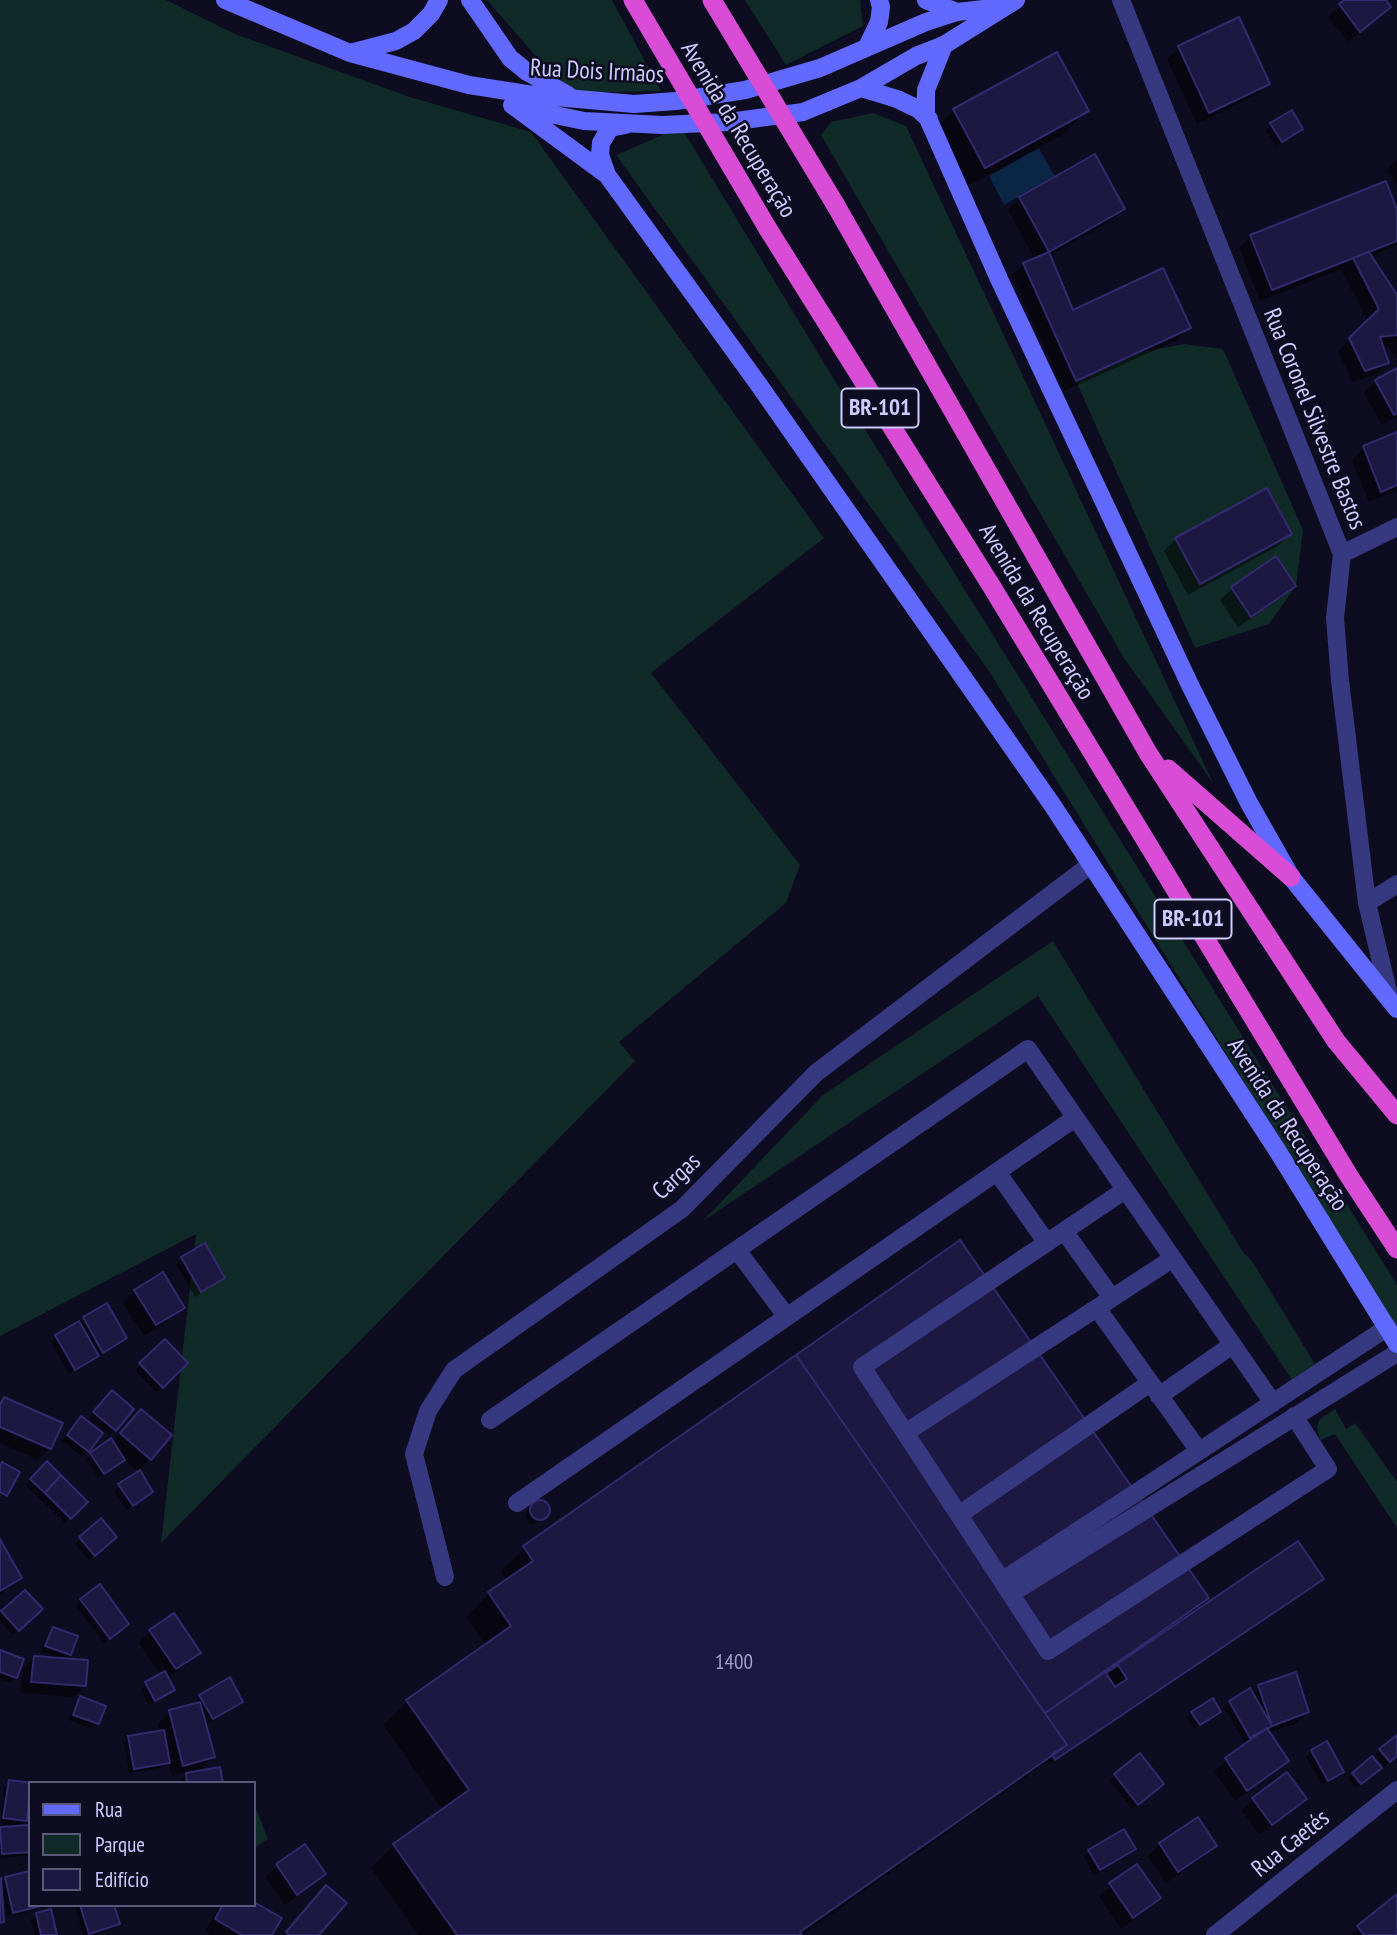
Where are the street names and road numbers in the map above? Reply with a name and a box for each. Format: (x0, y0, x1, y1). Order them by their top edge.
street label: Avenida da Recuperação (674, 37, 802, 223)
street label: Rua Dois Irmãos (529, 54, 665, 90)
street label: Rua Coronel Silvestre Bastos (1256, 304, 1372, 534)
road number: BR-101 (842, 388, 918, 428)
street label: Avenida da Recuperação (972, 519, 1100, 705)
road number: BR-101 (1154, 900, 1232, 938)
street label: Avenida da Recuperação (1220, 1033, 1354, 1217)
street label: Cargas (647, 1148, 707, 1206)
street label: Rua Caetés (1246, 1804, 1336, 1884)

